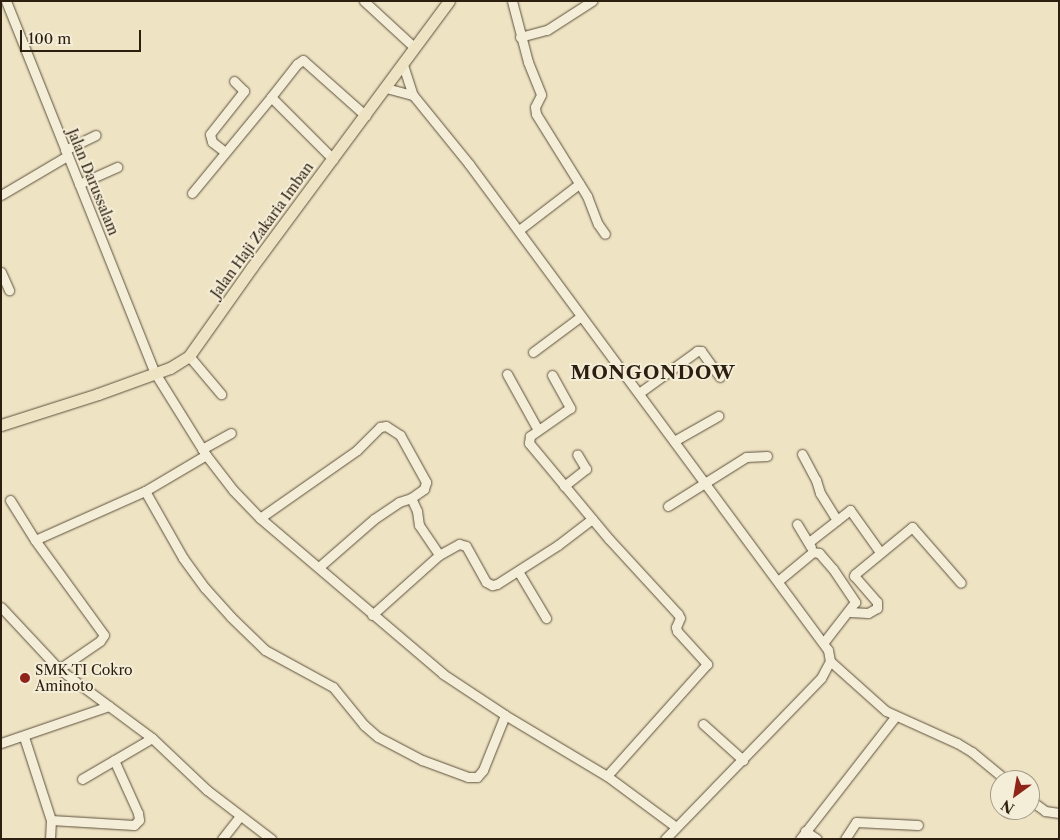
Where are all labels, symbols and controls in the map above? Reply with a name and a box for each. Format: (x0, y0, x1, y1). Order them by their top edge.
scale bar (22, 20, 144, 52)
text: 100 m (28, 29, 71, 48)
street label: Jalan Darussalam (64, 126, 122, 238)
street label: Jalan Haji Zakaria Imban (207, 159, 317, 301)
district label: MONGONDOW (569, 362, 737, 384)
place label: SMK TI Cokro Aminoto (35, 662, 133, 694)
marker: SMK TI Cokro Aminoto (19, 672, 31, 684)
north arrow (990, 770, 1040, 820)
text: N (998, 796, 1018, 818)

